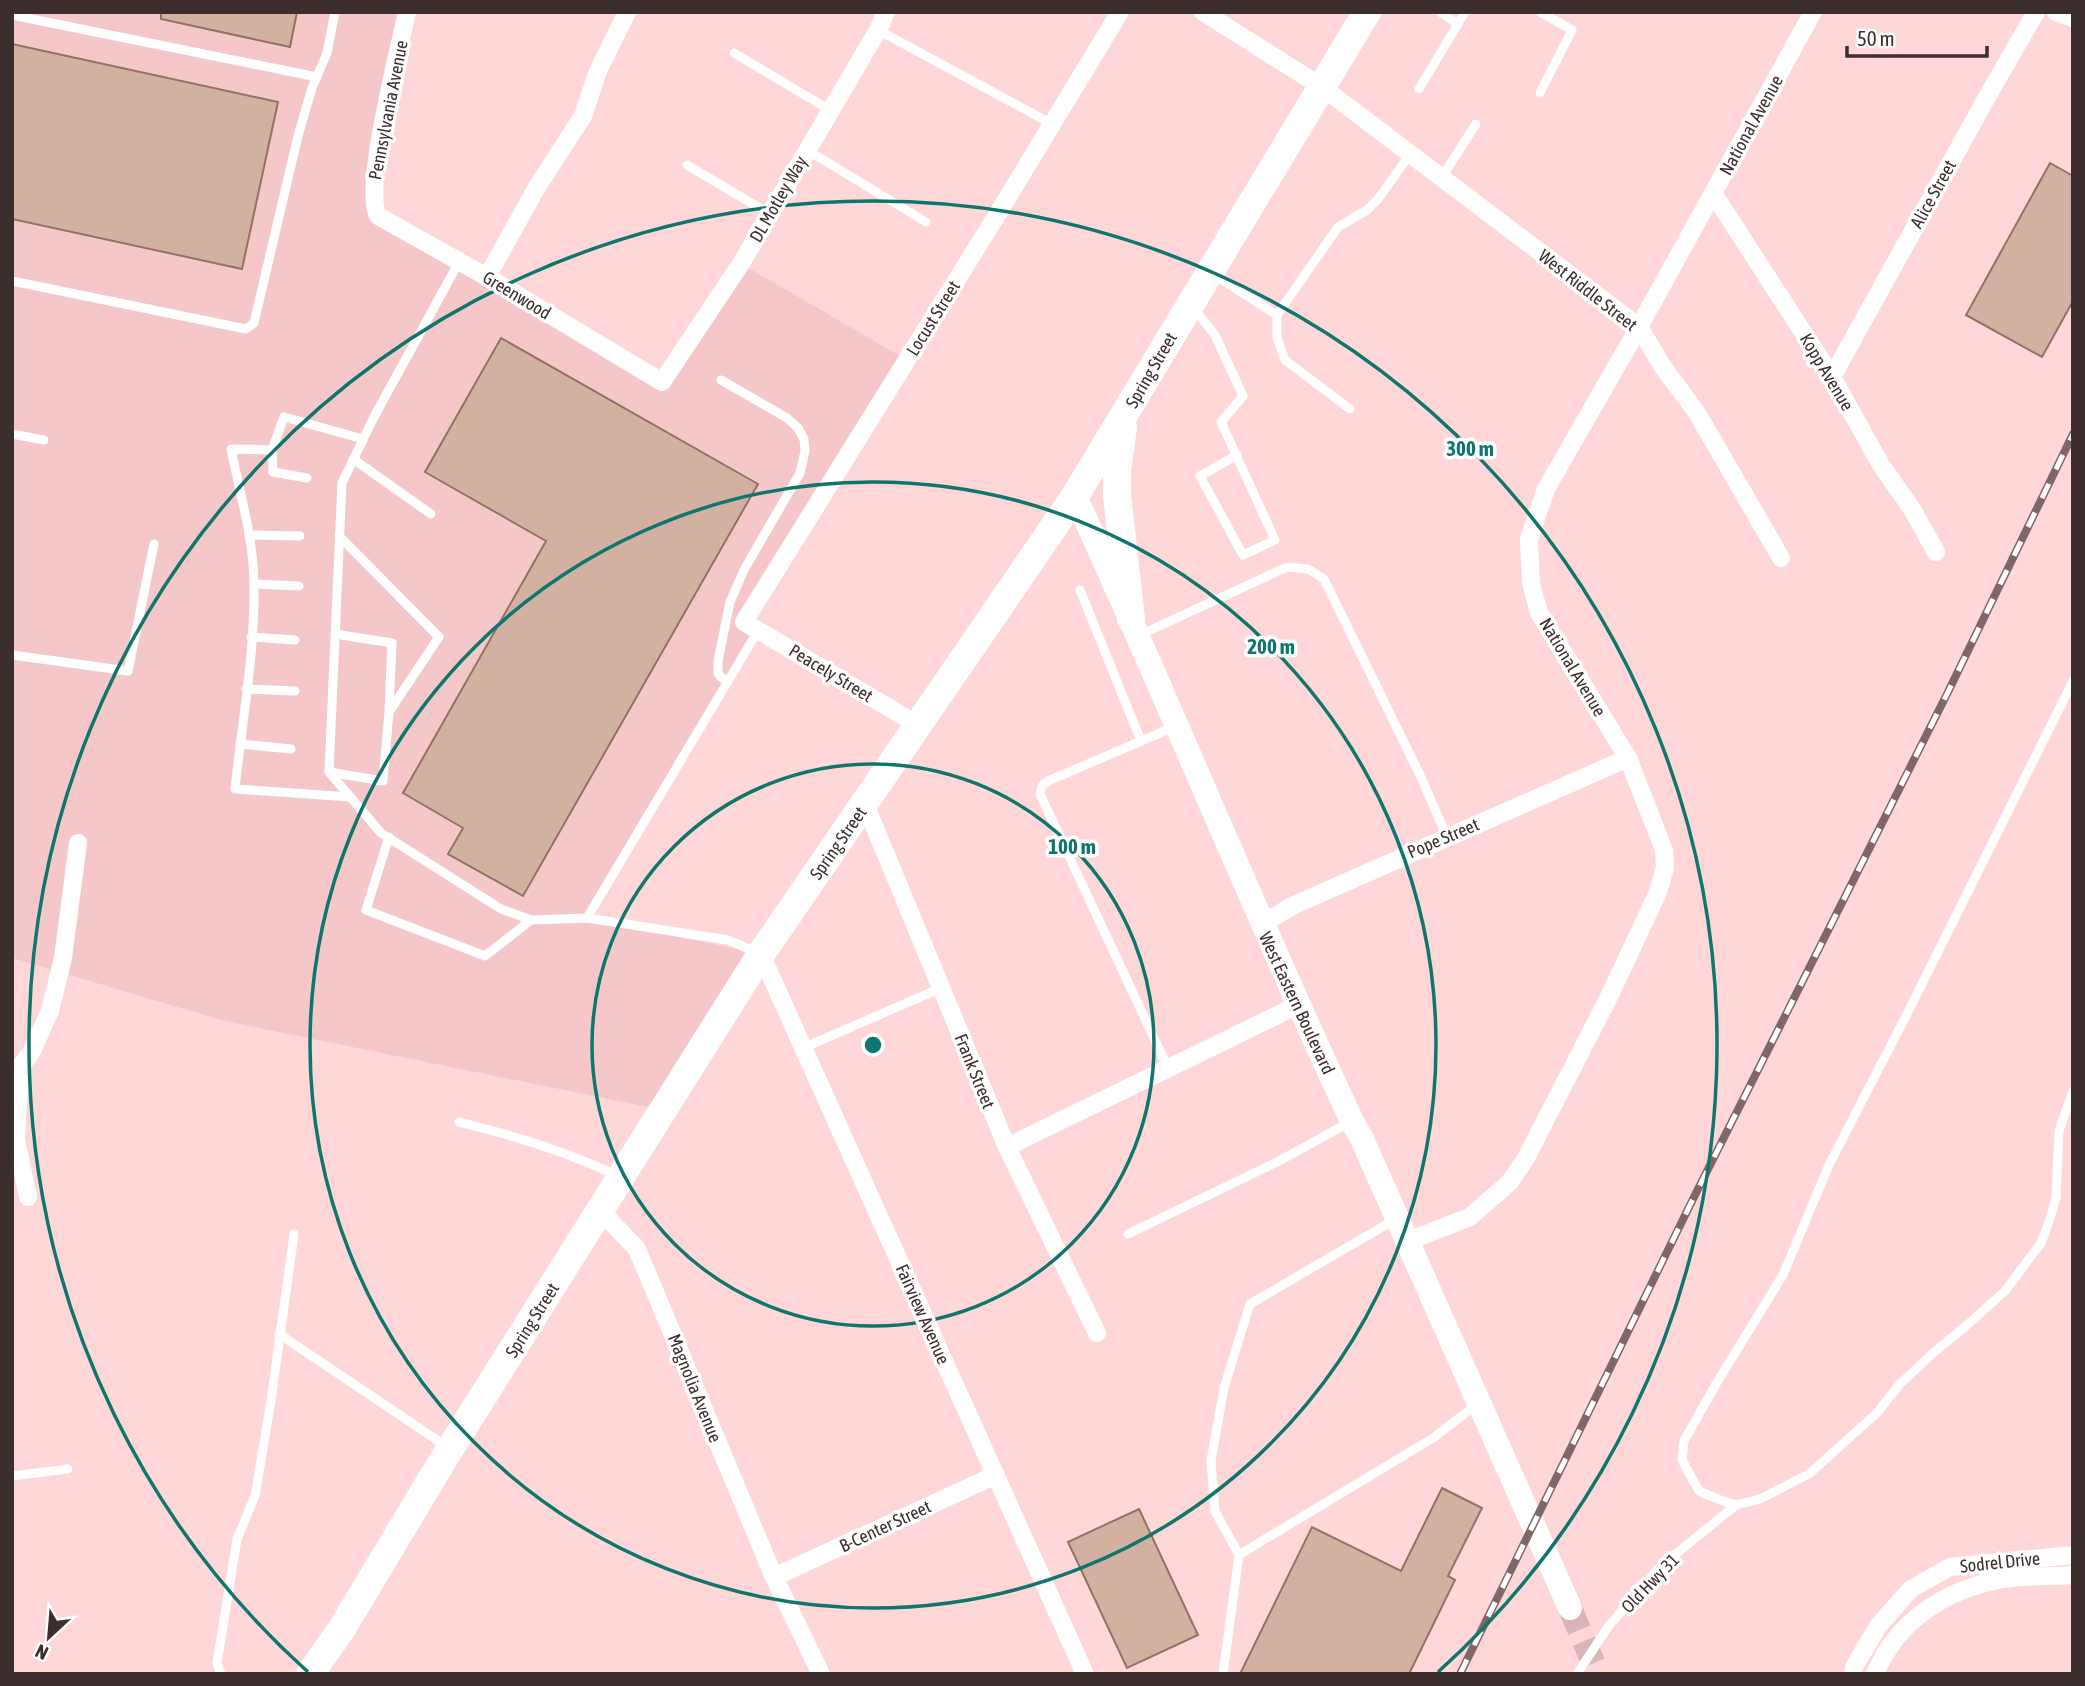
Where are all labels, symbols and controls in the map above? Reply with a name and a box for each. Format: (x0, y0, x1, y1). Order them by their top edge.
scale bar (1847, 14, 1987, 58)
text: 50 m (1857, 26, 1895, 50)
street label: Pennsylvania Avenue (364, 38, 412, 182)
street label: National Avenue (1715, 71, 1787, 179)
street label: DL Motley Way (745, 152, 811, 246)
street label: Alice Street (1906, 156, 1960, 232)
street label: West Riddle Street (1534, 245, 1642, 335)
street label: Greenwood (479, 266, 555, 324)
street label: Locust Street (902, 277, 964, 359)
street label: Spring Street (1121, 328, 1181, 412)
street label: Kopp Avenue (1796, 330, 1858, 414)
text: 300 m (1446, 436, 1494, 460)
street label: National Avenue (1535, 614, 1611, 720)
text: 200 m (1247, 634, 1295, 658)
street label: Peacely Street (785, 640, 877, 706)
street label: Spring Street (805, 803, 871, 883)
street label: Pope Street (1404, 814, 1482, 862)
text: 100 m (1048, 834, 1096, 858)
street label: West Eastern Boulevard (1255, 929, 1339, 1077)
street label: Frank Street (950, 1031, 1000, 1111)
centre of rings (861, 1033, 885, 1057)
street label: Fairview Avenue (892, 1261, 954, 1367)
street label: Spring Street (501, 1279, 563, 1361)
street label: Magnolia Avenue (664, 1331, 726, 1445)
street label: B-Center Street (836, 1496, 934, 1556)
street label: Sodrel Drive (1959, 1547, 2041, 1577)
street label: Old Hwy 31 (1617, 1549, 1683, 1617)
north arrow (14, 1602, 84, 1672)
text: N (32, 1640, 51, 1665)

